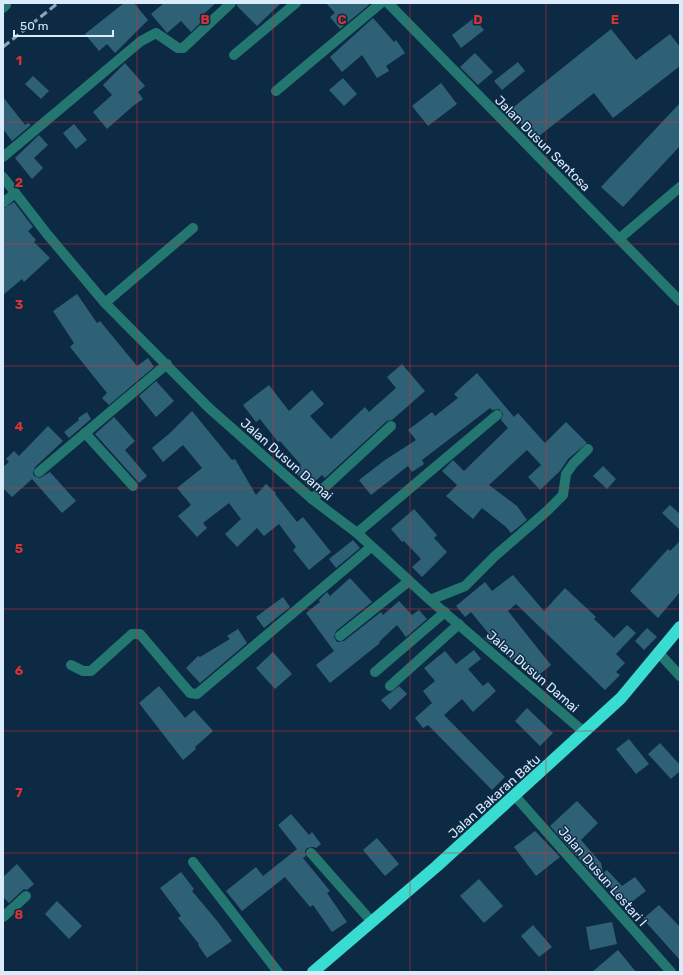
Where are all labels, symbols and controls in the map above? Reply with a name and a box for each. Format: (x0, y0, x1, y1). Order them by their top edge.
scale bar (14, 12, 113, 38)
text: B (200, 12, 210, 27)
text: C (337, 12, 347, 27)
text: D (473, 12, 483, 27)
text: E (611, 12, 619, 27)
text: 50 m (20, 19, 48, 33)
text: 1 (16, 53, 22, 68)
street label: Jalan Dusun Sentosa (492, 93, 593, 194)
text: 2 (15, 175, 23, 190)
text: 3 (15, 297, 24, 312)
street label: Jalan Dusun Damai (238, 415, 336, 503)
text: 4 (15, 419, 24, 434)
text: 5 (15, 541, 23, 556)
street label: Jalan Dusun Damai (484, 627, 582, 715)
text: 6 (15, 663, 24, 678)
street label: Jalan Bakaran Batu (445, 751, 543, 841)
text: 7 (15, 785, 23, 800)
street label: Jalan Dusun Lestari I (555, 823, 650, 929)
text: 8 (15, 907, 24, 922)

